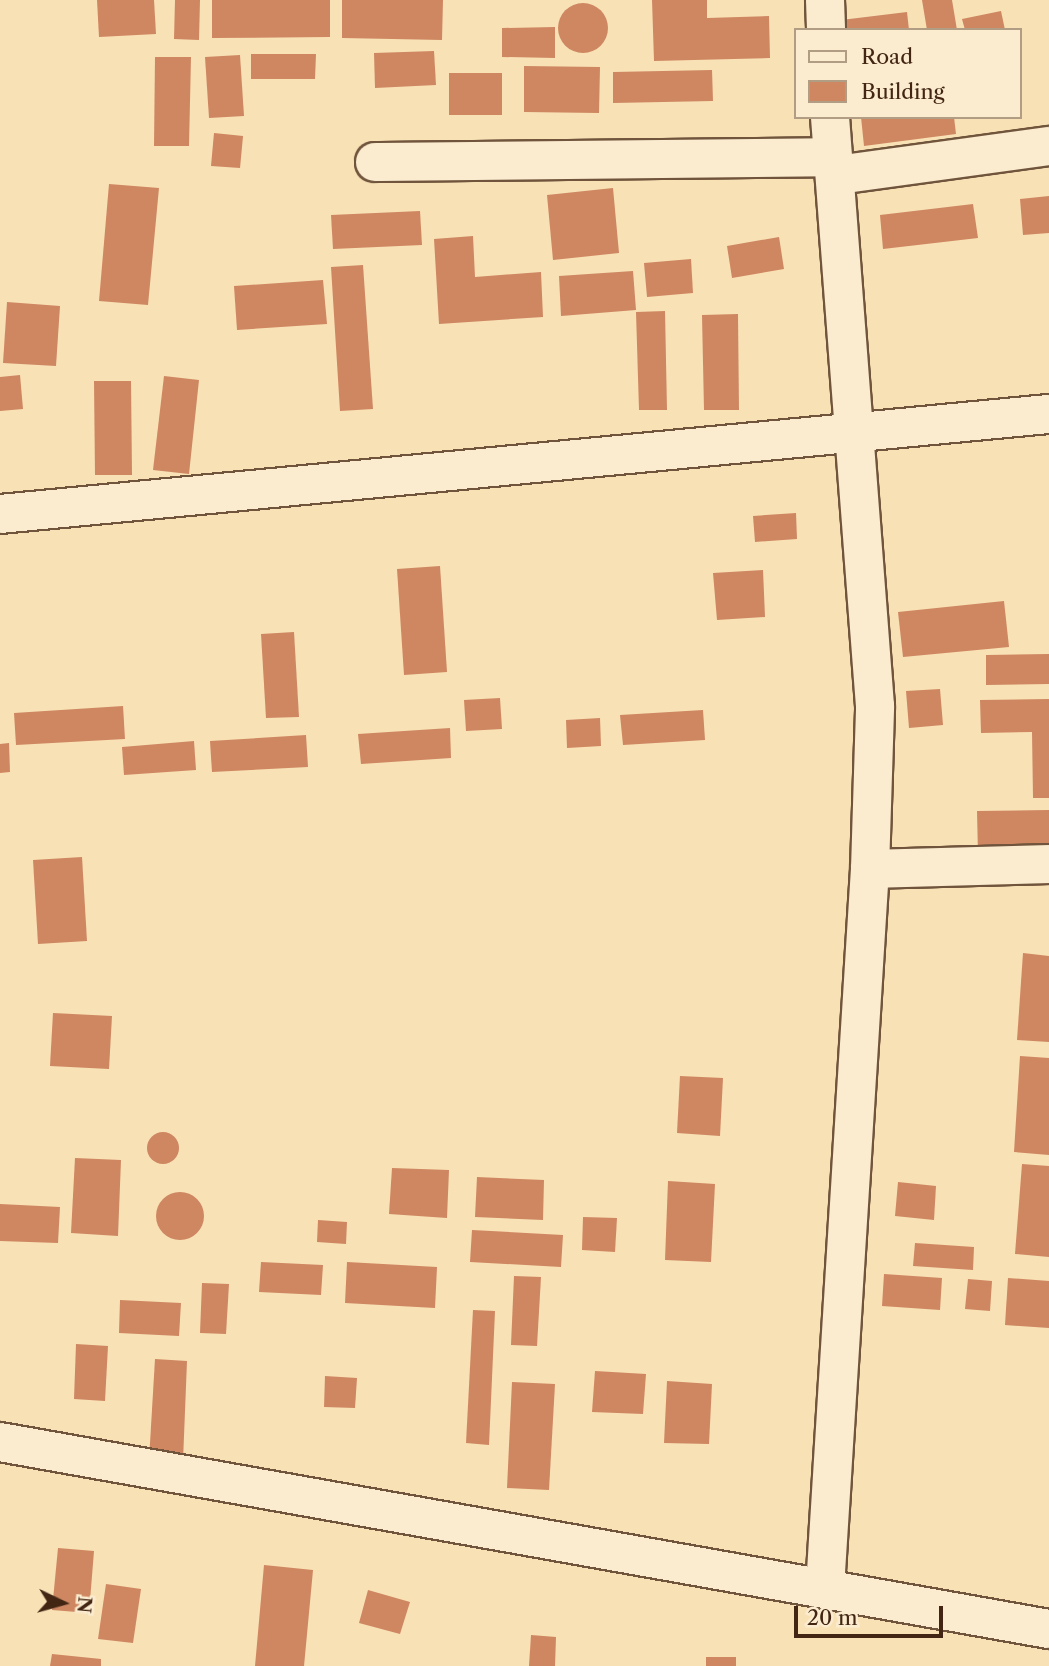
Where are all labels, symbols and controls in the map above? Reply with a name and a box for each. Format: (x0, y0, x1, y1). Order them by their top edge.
legend (794, 28, 1021, 119)
text: Road (861, 44, 913, 69)
text: Building (861, 79, 945, 104)
north arrow (28, 1568, 98, 1638)
scale bar (797, 1592, 946, 1636)
text: N (72, 1596, 97, 1614)
text: 20 m (807, 1605, 858, 1630)

